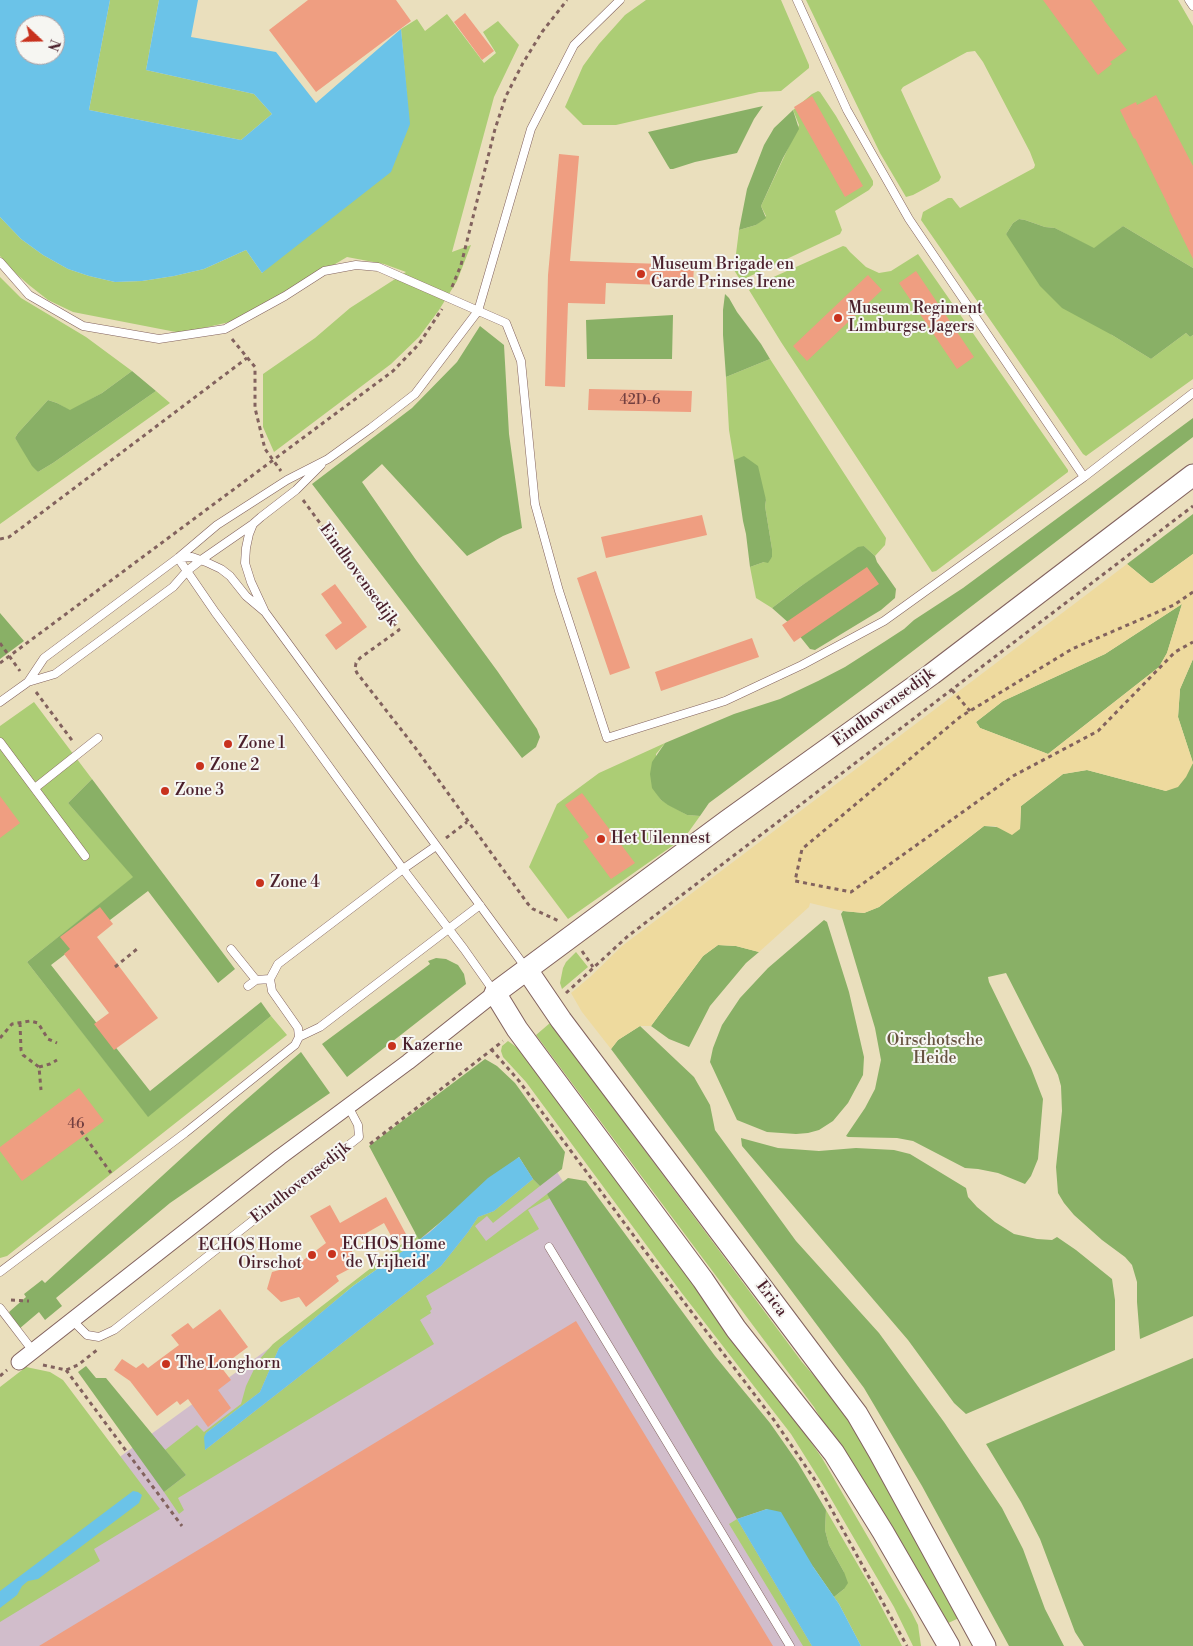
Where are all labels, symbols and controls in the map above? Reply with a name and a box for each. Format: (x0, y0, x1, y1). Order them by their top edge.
north arrow (15, 15, 65, 65)
text: N (43, 37, 63, 53)
place label: Museum Brigade en Garde Prinses Irene (651, 255, 795, 293)
marker: Museum Brigade en Garde Prinses Irene (635, 268, 647, 280)
place label: Museum Regiment Limburgse Jagers (848, 299, 983, 337)
marker: Museum Regiment Limburgse Jagers (832, 312, 844, 324)
house number: 42D-6 (619, 393, 661, 409)
street label: Eindhovensedijk (315, 520, 401, 630)
street label: Eindhovensedijk (829, 665, 939, 751)
place label: Zone 1 (238, 734, 285, 754)
marker: Zone 1 (222, 738, 234, 750)
place label: Zone 2 (210, 756, 259, 776)
marker: Zone 2 (194, 760, 206, 772)
place label: Zone 3 (175, 781, 224, 801)
marker: Zone 3 (159, 785, 171, 797)
place label: Het Uilennest (611, 829, 711, 849)
marker: Het Uilennest (595, 833, 607, 845)
place label: Zone 4 (270, 873, 320, 893)
marker: Zone 4 (254, 877, 266, 889)
park label: Oirschotsche Heide (887, 1031, 983, 1069)
place label: Kazerne (402, 1036, 463, 1056)
marker: Kazerne (386, 1040, 398, 1052)
house number: 46 (68, 1117, 84, 1133)
street label: Eindhovensedijk (247, 1138, 355, 1228)
place label: ECHOS Home 'de Vrijheid' (342, 1235, 446, 1273)
place label: ECHOS Home Oirschot (198, 1236, 302, 1274)
marker: ECHOS Home 'de Vrijheid' (326, 1248, 338, 1260)
marker: ECHOS Home Oirschot (306, 1249, 318, 1261)
street label: Erica (751, 1277, 791, 1321)
place label: The Longhorn (176, 1354, 281, 1374)
marker: The Longhorn (160, 1358, 172, 1370)

